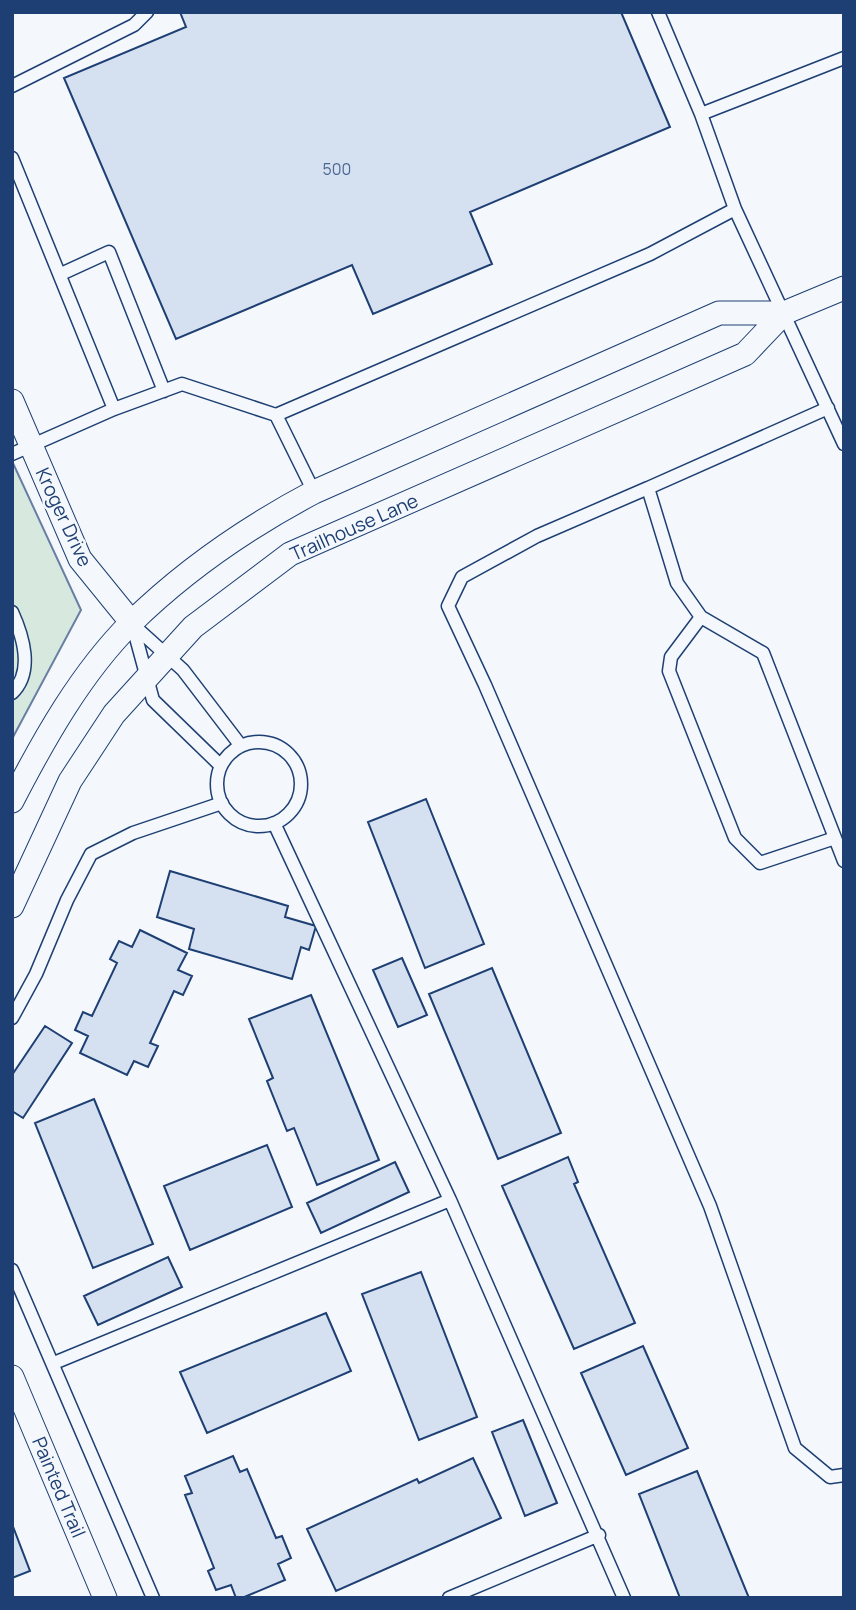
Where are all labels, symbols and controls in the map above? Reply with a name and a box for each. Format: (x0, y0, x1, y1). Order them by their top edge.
house number: 500 (323, 158, 351, 180)
street label: Kroger Drive (30, 463, 98, 571)
street label: Trailhouse Lane (286, 487, 422, 567)
street label: Painted Trail (26, 1433, 92, 1541)

